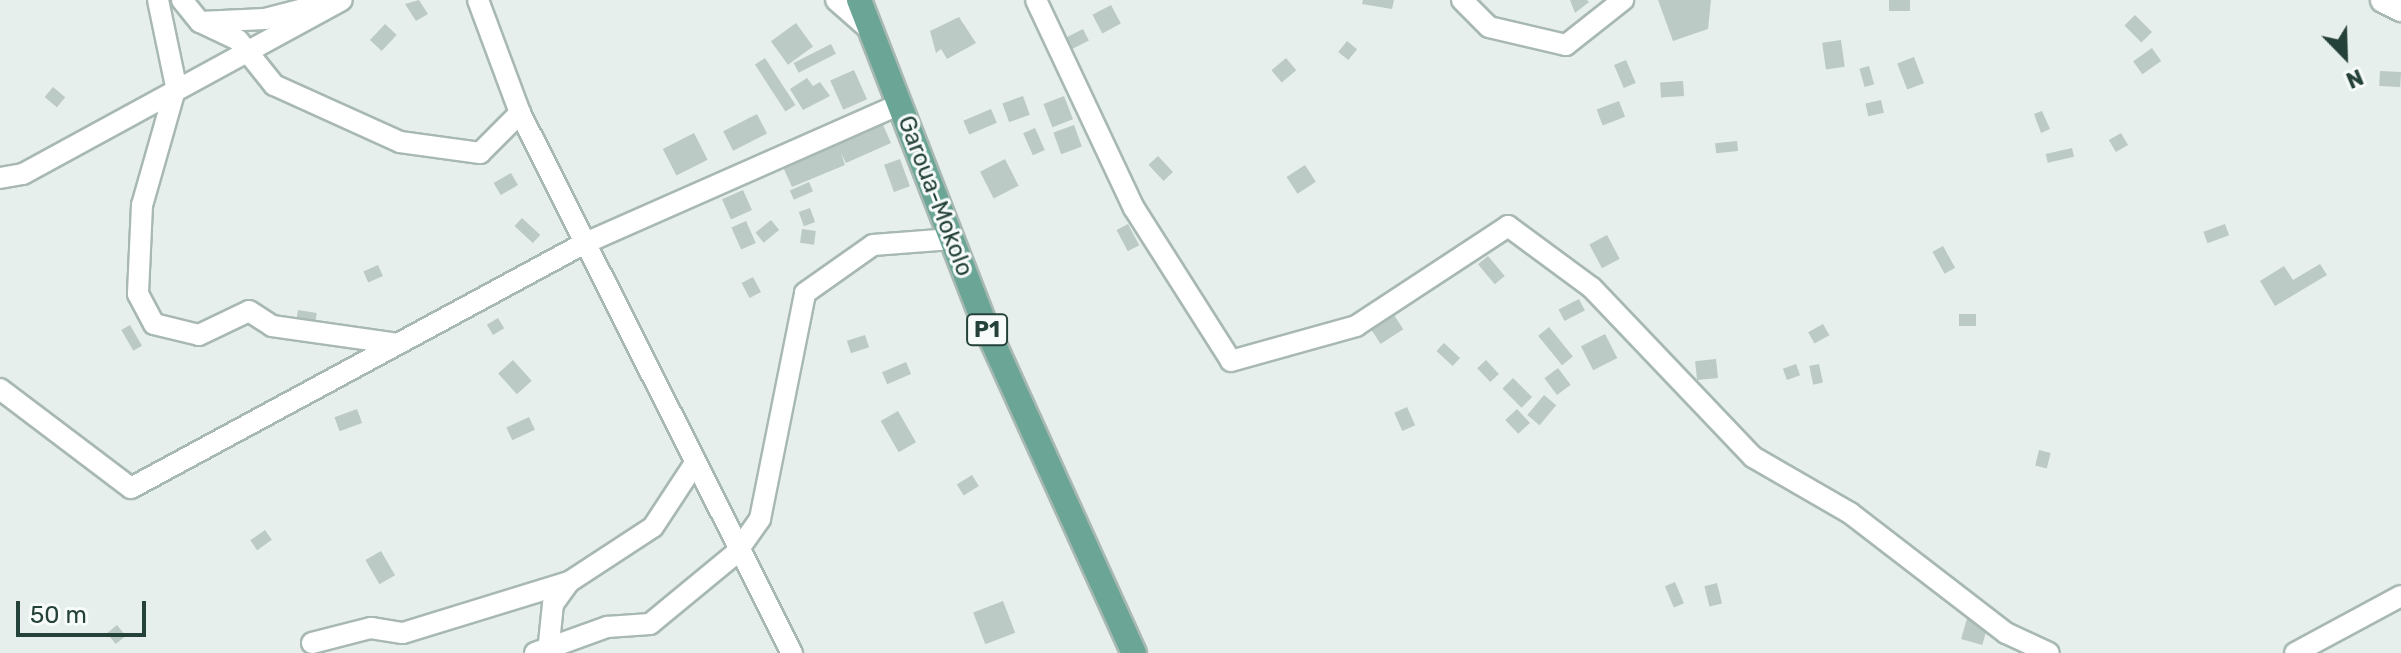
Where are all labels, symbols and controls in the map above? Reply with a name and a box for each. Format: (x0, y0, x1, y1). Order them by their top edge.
north arrow (2305, 16, 2385, 96)
text: N (2342, 63, 2367, 94)
street label: Garoua-Mokolo (891, 112, 979, 280)
road number: P1 (965, 312, 1009, 348)
scale bar (20, 585, 150, 635)
text: 50 m (30, 601, 87, 629)

